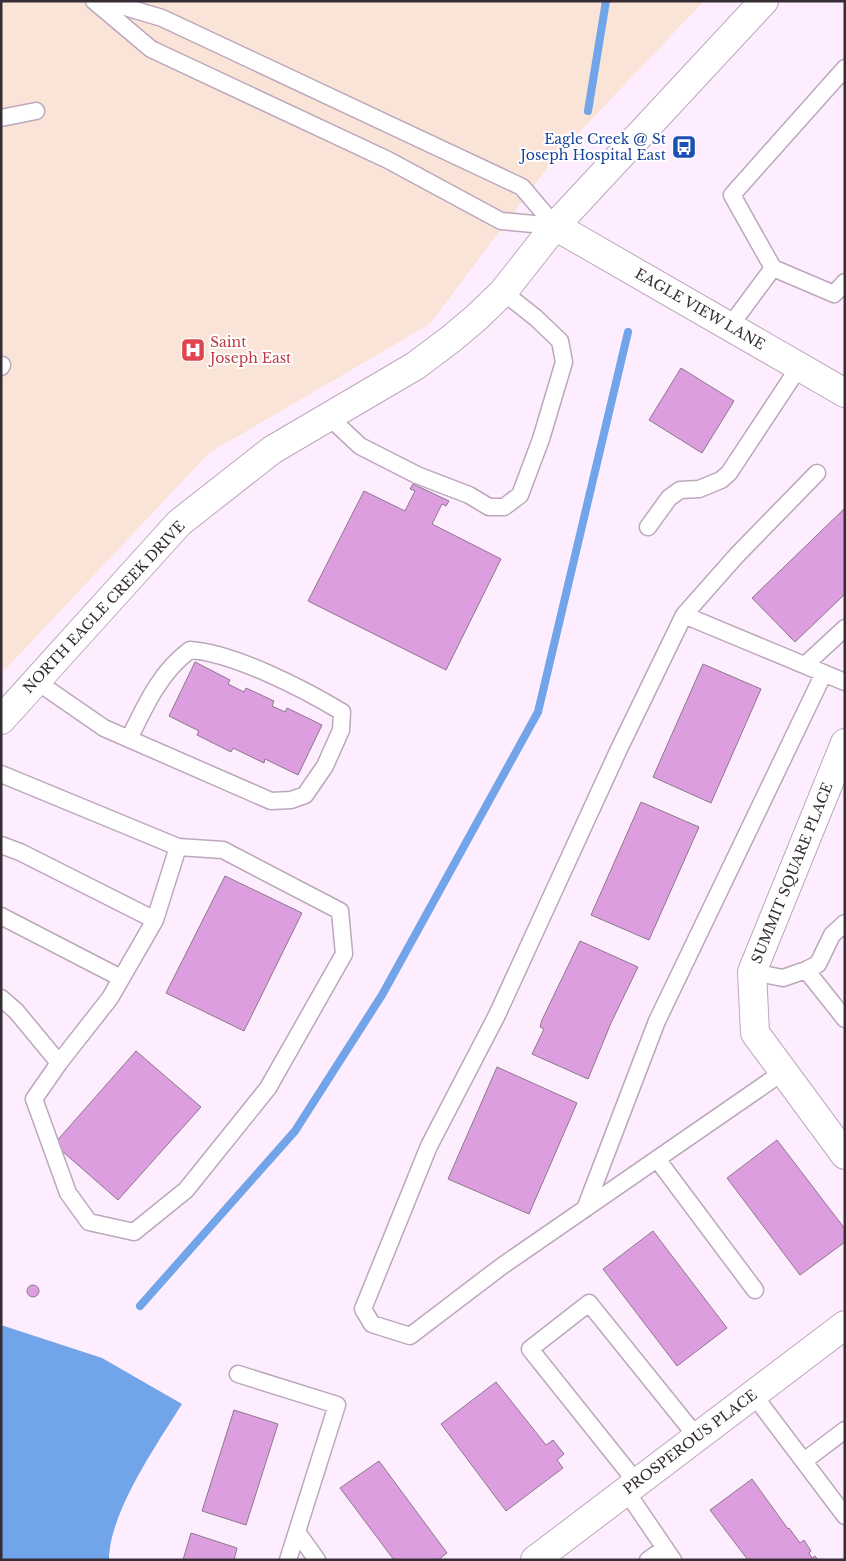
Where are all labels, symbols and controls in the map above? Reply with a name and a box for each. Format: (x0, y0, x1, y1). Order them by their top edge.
place label: Eagle Creek @ St Joseph Hospital East (519, 130, 667, 164)
bus stop icon: Eagle Creek @ St Joseph Hospital East (671, 134, 697, 160)
street label: EAGLE VIEW LANE (632, 264, 768, 354)
place label: Saint Joseph East (208, 333, 292, 367)
hospital icon: Saint Joseph East (180, 337, 206, 363)
street label: NORTH EAGLE CREEK DRIVE (19, 517, 189, 697)
street label: SUMMIT SQUARE PLACE (747, 780, 837, 966)
street label: PROSPEROUS PLACE (619, 1386, 761, 1498)

